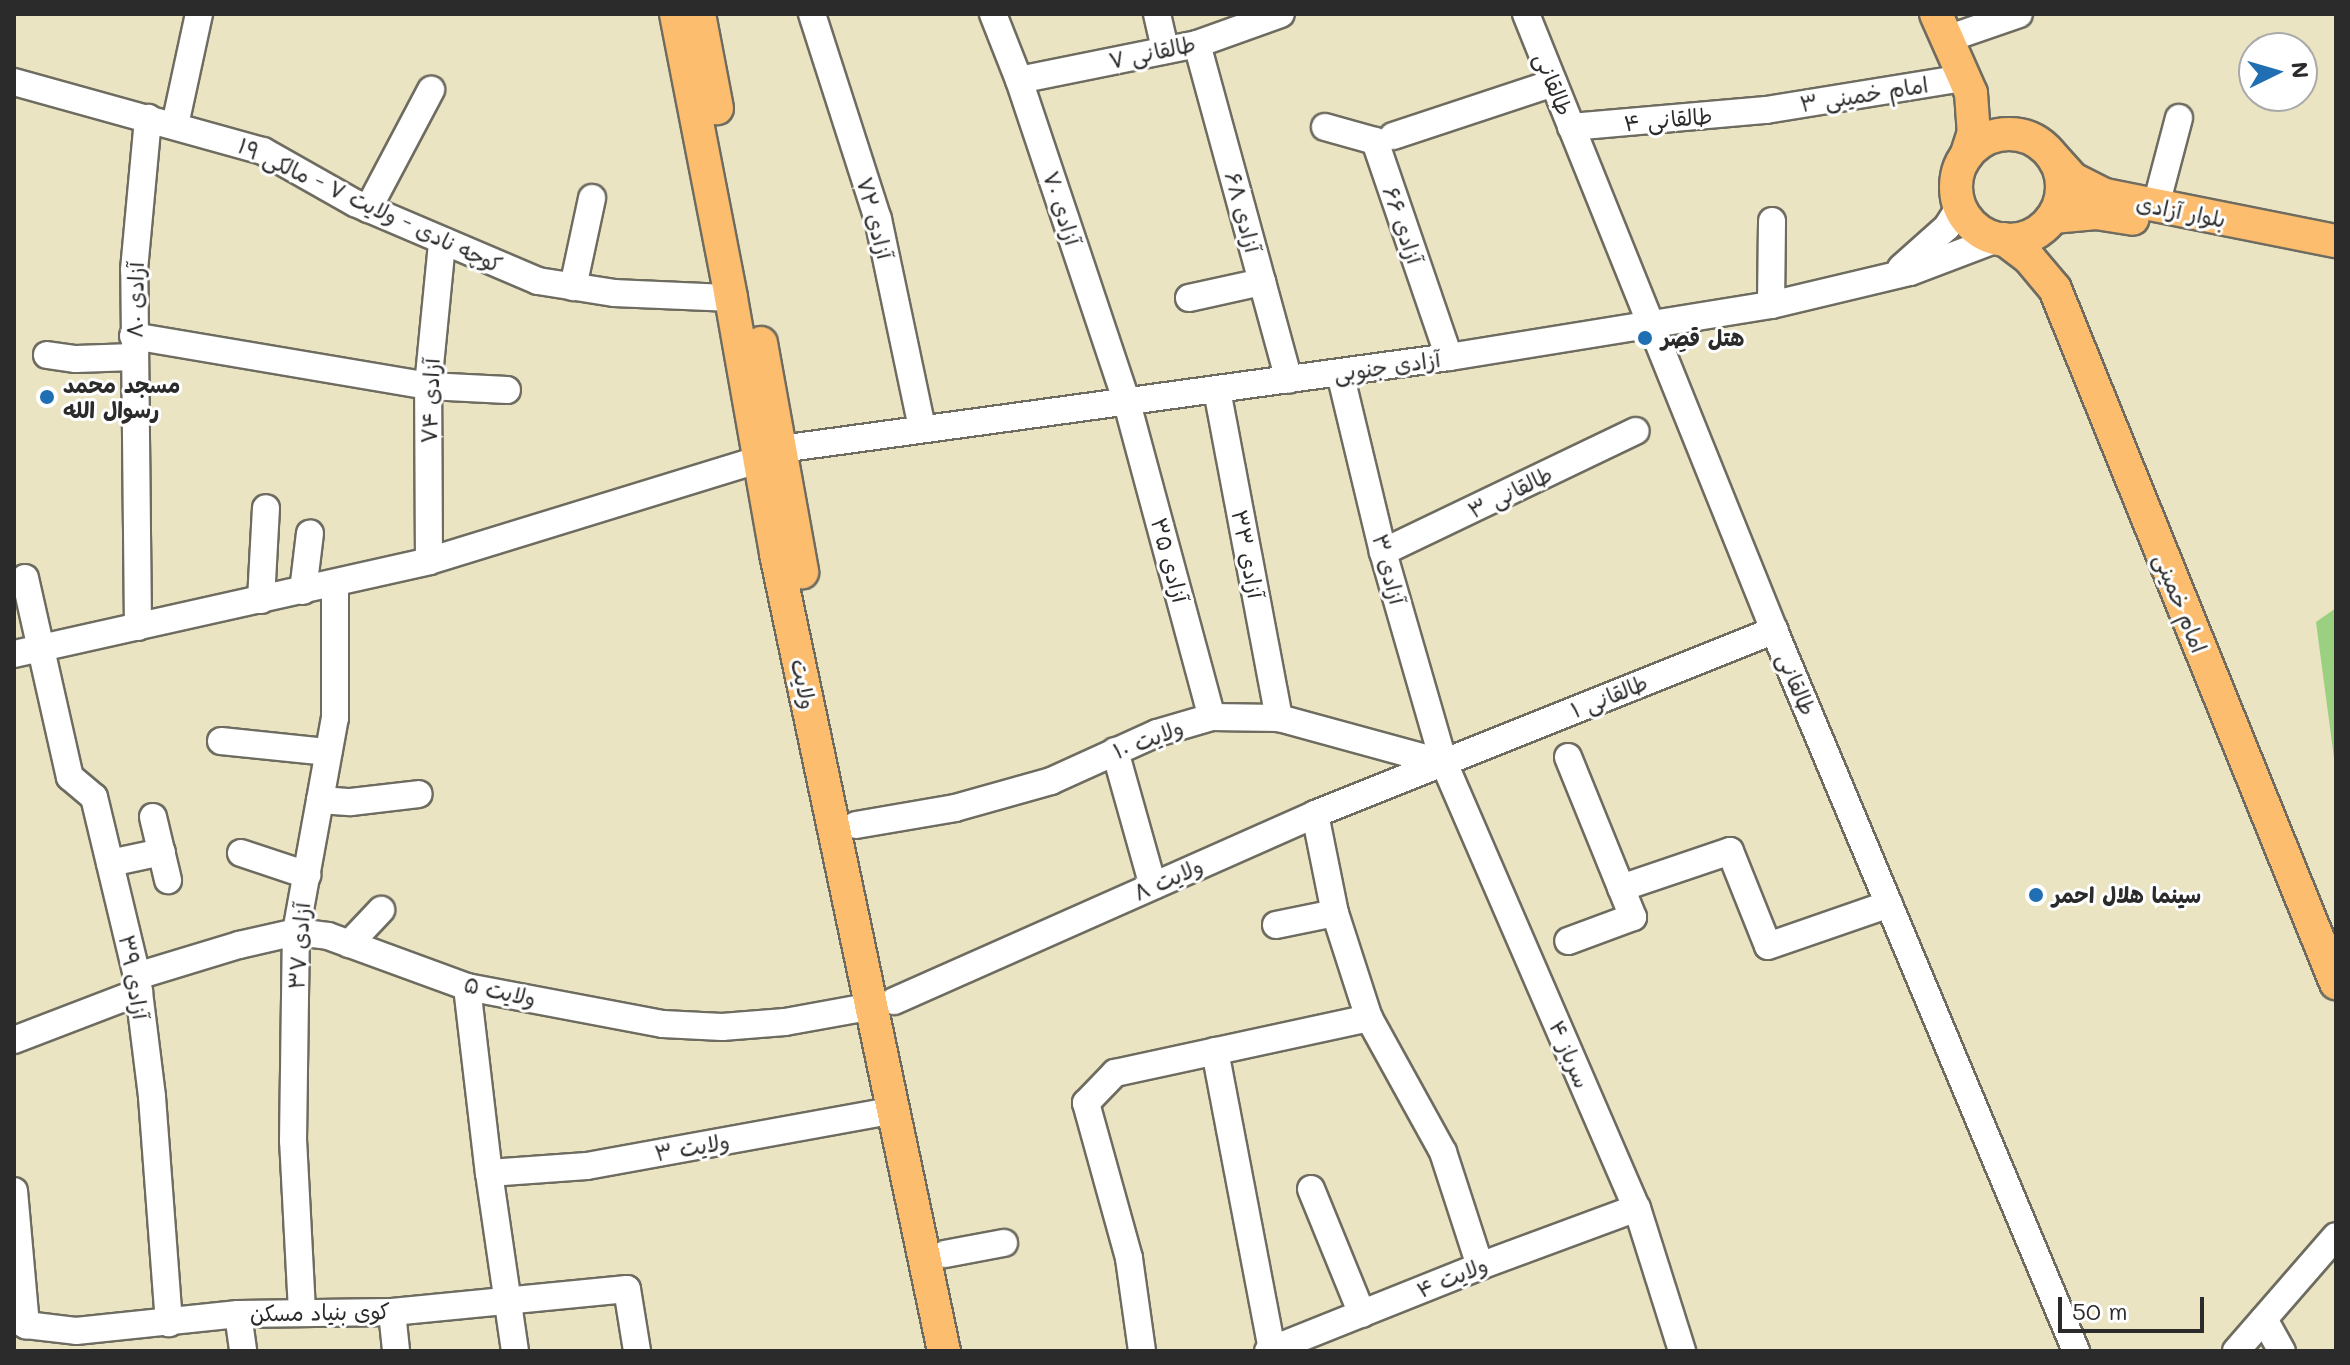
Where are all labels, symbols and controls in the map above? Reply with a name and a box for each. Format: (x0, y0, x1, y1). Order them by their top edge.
street label: طالقانی ۷ (1106, 30, 1198, 74)
north arrow (2238, 32, 2318, 112)
street label: طالقانی (1530, 49, 1578, 119)
text: N (2285, 60, 2316, 80)
street label: امام خمینی ۳ (1798, 71, 1930, 117)
street label: طالقانی ۴ (1623, 102, 1713, 136)
street label: کوچه نادی - ولایت ۷ - مالکی ۱۹ (234, 132, 506, 278)
street label: آزادی ۷۰ (1038, 168, 1086, 248)
street label: آزادی ۶۸ (1220, 169, 1266, 255)
street label: آزادی ۷۲ (851, 174, 899, 262)
street label: آزادی ۶۶ (1377, 183, 1429, 267)
street label: بلوار آزادی (2134, 189, 2228, 233)
street label: آزادی ۸۰ (121, 262, 149, 338)
place label: هتل قصِر (1661, 325, 1744, 351)
marker: هتل قصِر (1636, 329, 1654, 347)
street label: آزادی جنوبی (1332, 345, 1442, 387)
street label: آزادی ۷۴ (415, 358, 445, 444)
place label: مسجد محمد رسوال الله (63, 371, 180, 422)
marker: مسجد محمد رسوال الله (38, 388, 56, 406)
street label: طالقانی ۳ (1464, 460, 1556, 524)
street label: آزادی ۳۳ (1226, 508, 1270, 600)
street label: آزادی ۳۵ (1146, 515, 1194, 605)
street label: آزادی ۳ (1367, 531, 1411, 607)
street label: امام خمینی (2149, 550, 2213, 656)
street label: طالقانی (1772, 649, 1822, 719)
street label: ولایت (786, 657, 822, 711)
street label: طالقانی ۱ (1567, 669, 1651, 723)
street label: ولایت ۱۰ (1109, 714, 1187, 764)
street label: ولایت ۸ (1129, 852, 1207, 906)
place label: سینما هلال احمر (2052, 882, 2201, 908)
marker: سینما هلال احمر (2027, 886, 2045, 904)
street label: آزادی ۳۷ (283, 902, 315, 990)
street label: آزادی ۳۹ (114, 933, 154, 1021)
street label: ولایت ۵ (462, 971, 538, 1011)
street label: سرباز ۴ (1544, 1016, 1596, 1092)
street label: ولایت ۳ (652, 1127, 732, 1167)
street label: ولایت ۴ (1413, 1251, 1491, 1303)
scale bar (2062, 1281, 2208, 1331)
text: 50 m (2072, 1295, 2128, 1326)
street label: کوی بنیاد مسکن (250, 1298, 390, 1326)

